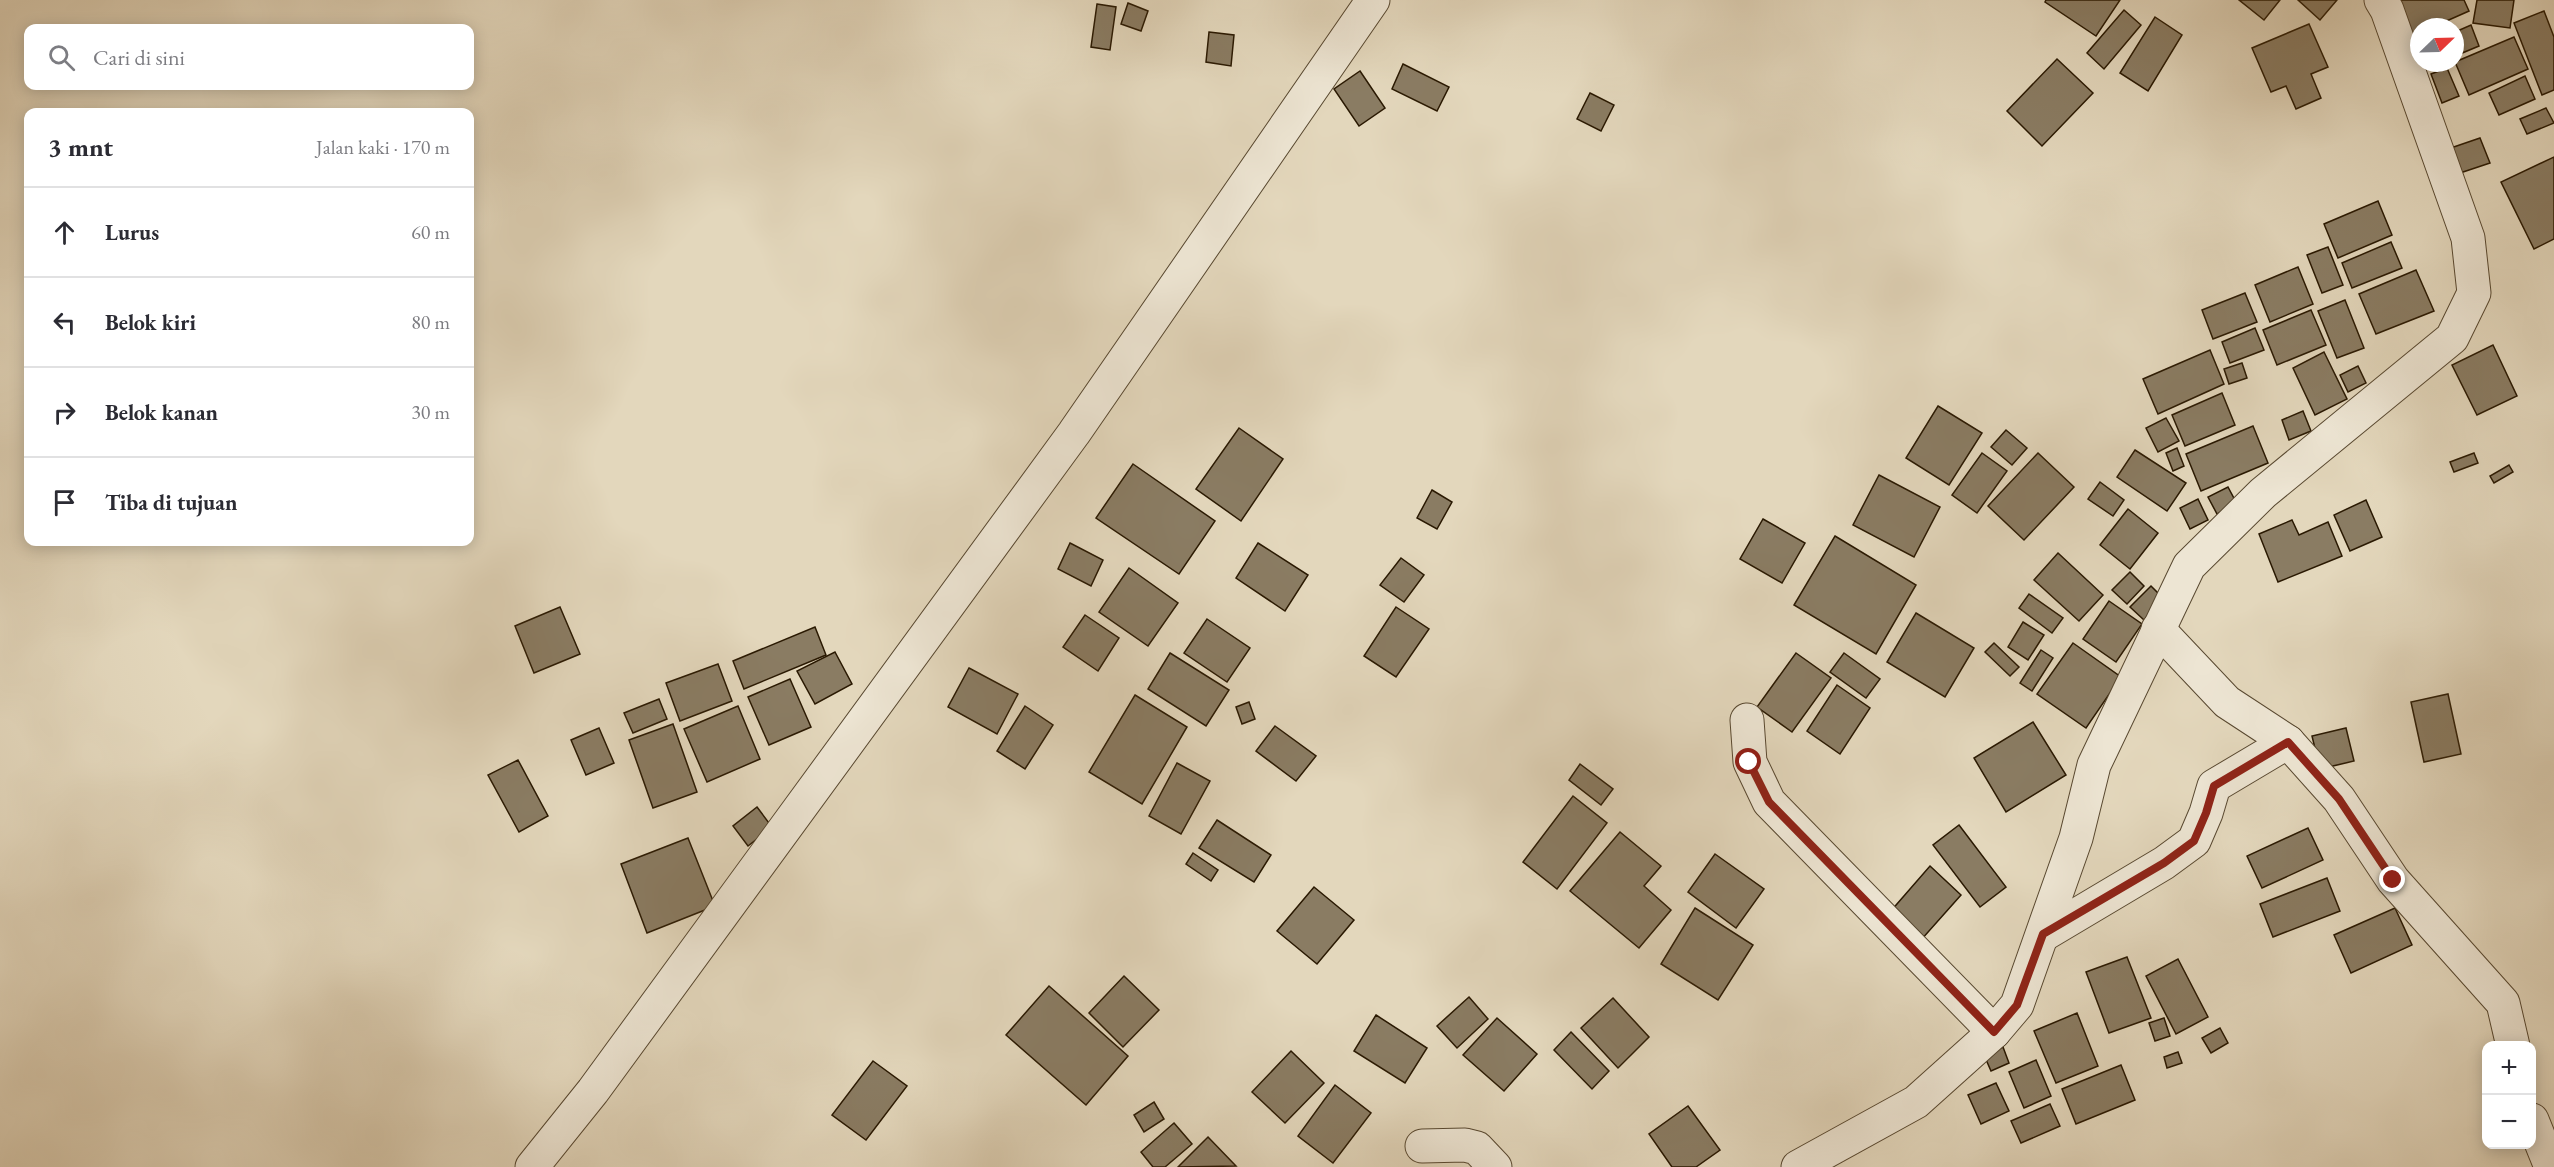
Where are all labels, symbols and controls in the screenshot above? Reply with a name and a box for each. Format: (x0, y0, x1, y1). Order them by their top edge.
north arrow (2410, 18, 2464, 72)
search box (24, 24, 474, 90)
icon: search (45, 41, 78, 74)
text: Cari di sini (93, 43, 185, 72)
text: 3 mnt (48, 130, 113, 164)
text: Jalan kaki · 170 m (316, 134, 450, 160)
icon: ahead (48, 216, 81, 249)
text: Lurus (105, 218, 159, 247)
text: 60 m (411, 219, 450, 245)
icon: left (48, 306, 81, 339)
text: Belok kiri (105, 308, 196, 337)
text: 80 m (411, 309, 450, 335)
icon: right (48, 396, 81, 429)
text: Belok kanan (105, 398, 218, 427)
text: 30 m (411, 399, 450, 425)
icon: arrive (48, 486, 81, 519)
text: Tiba di tujuan (105, 488, 237, 517)
route start (1735, 748, 1761, 774)
route end (2379, 866, 2405, 892)
map controls (2482, 1041, 2536, 1149)
button: + (2482, 1041, 2536, 1095)
button: − (2482, 1095, 2536, 1149)

